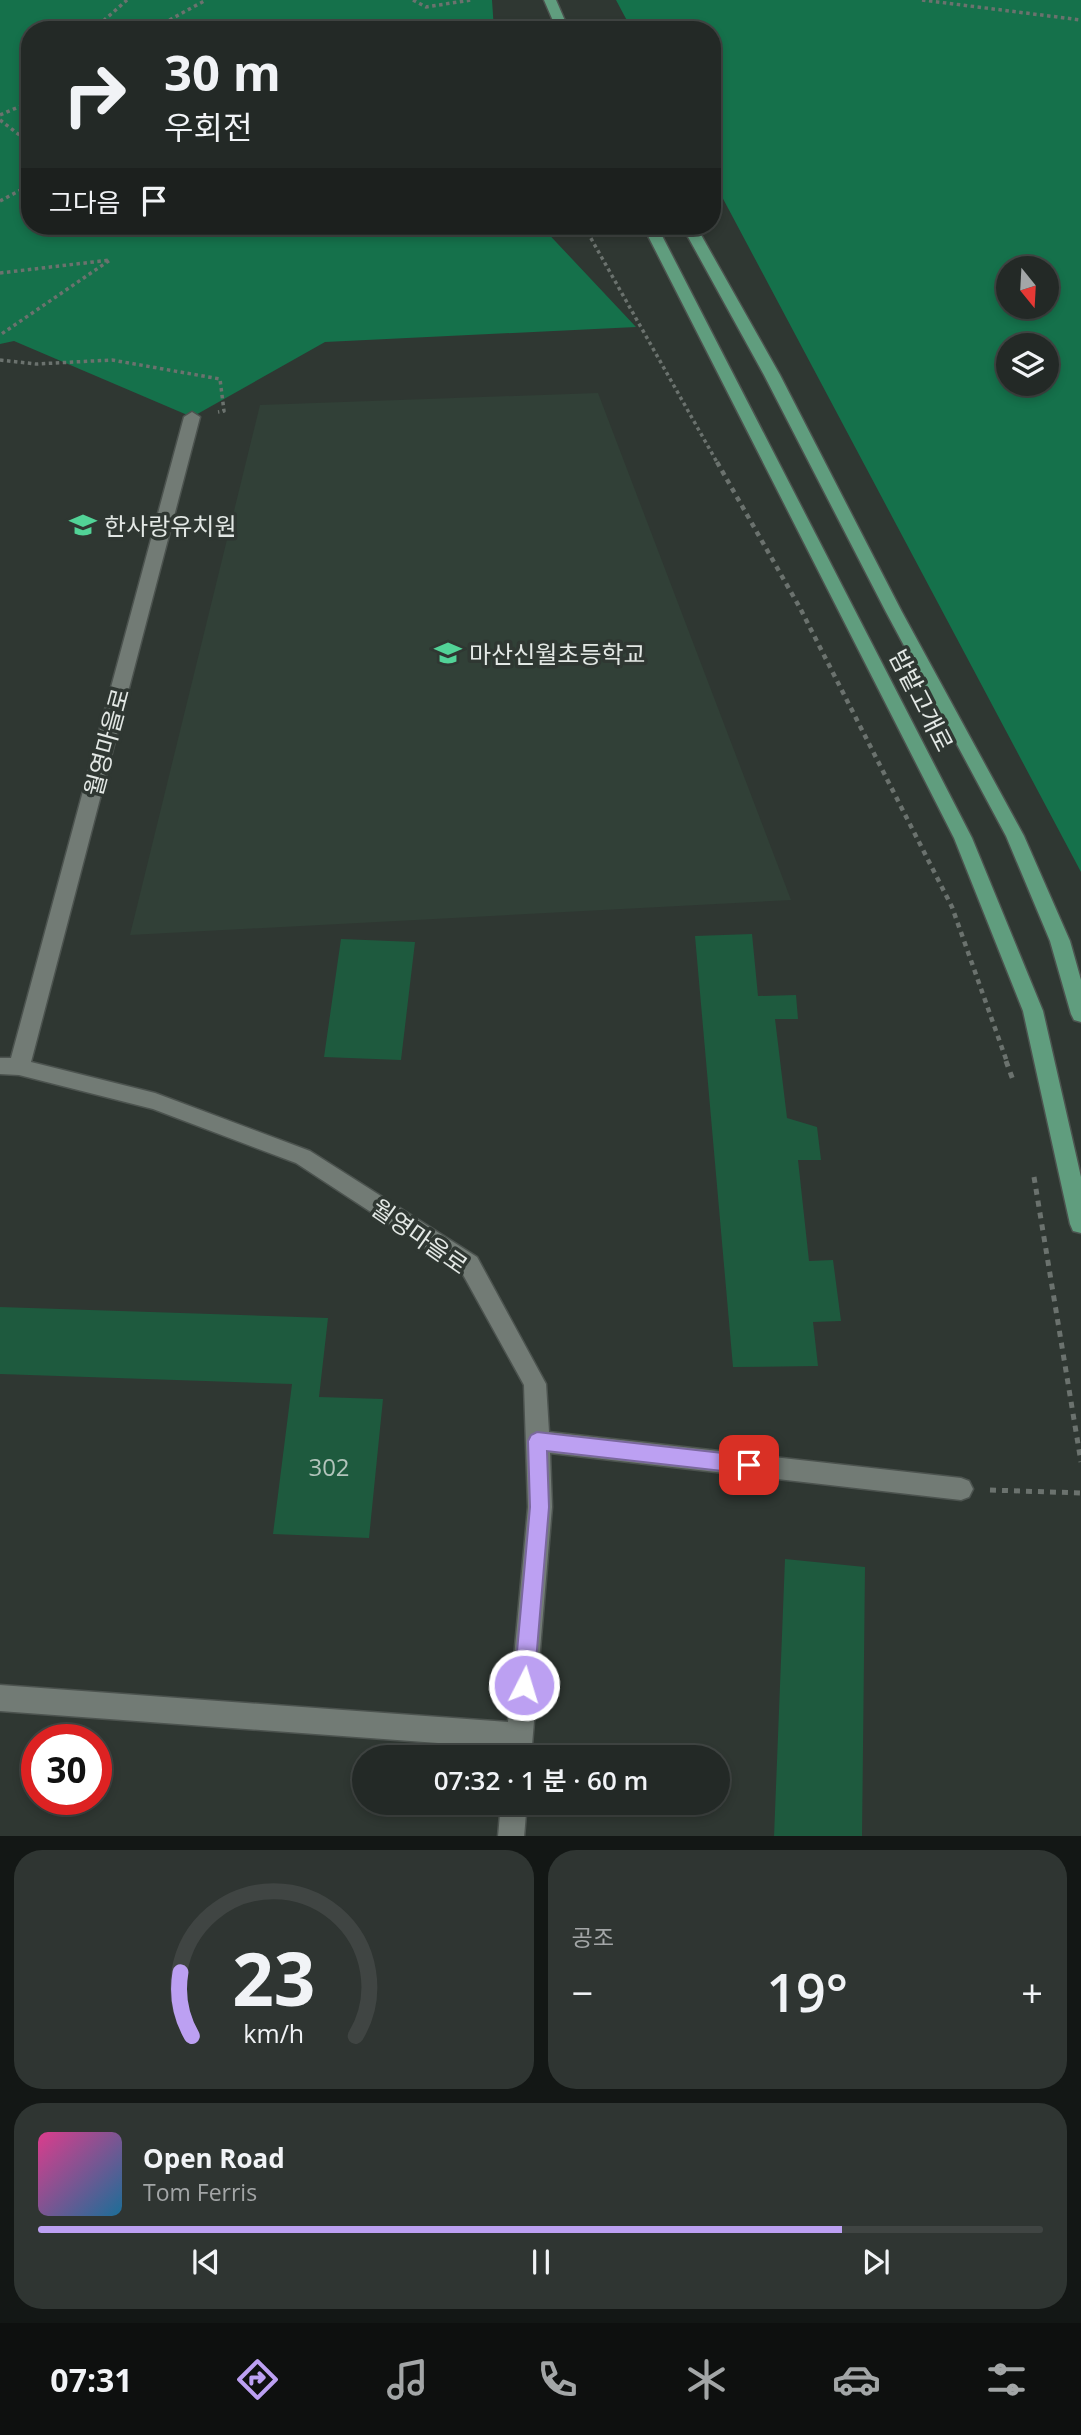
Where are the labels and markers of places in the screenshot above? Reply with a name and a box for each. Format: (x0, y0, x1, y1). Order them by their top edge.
place label: 한사랑유치원 (104, 509, 236, 542)
school or university icon: 한사랑유치원 (68, 510, 98, 540)
place label: 마산신월초등학교 (469, 637, 646, 670)
school or university icon: 마산신월초등학교 (433, 638, 463, 668)
pin (719, 1435, 779, 1495)

